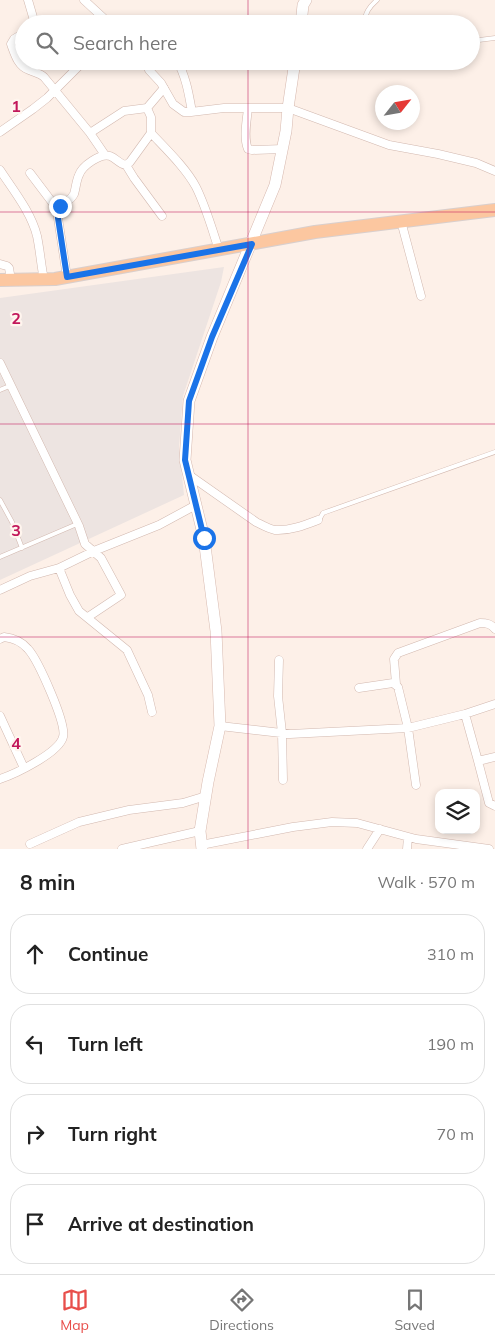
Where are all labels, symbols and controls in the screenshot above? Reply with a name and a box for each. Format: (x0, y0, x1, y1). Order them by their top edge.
search box (15, 15, 480, 70)
icon: search (33, 29, 61, 57)
text: Search here (73, 31, 177, 55)
north arrow (375, 85, 420, 130)
text: 1 (11, 96, 21, 116)
route end (49, 195, 72, 218)
text: 2 (11, 308, 21, 328)
text: 3 (11, 520, 21, 540)
route start (193, 527, 216, 550)
text: 4 (11, 733, 21, 753)
map controls (435, 789, 480, 834)
button: layers (435, 789, 480, 834)
text: 8 min (20, 869, 75, 895)
text: Walk · 570 m (377, 872, 475, 892)
icon: ahead (21, 940, 49, 968)
text: Continue (68, 942, 148, 966)
text: 310 m (427, 944, 474, 964)
icon: left (21, 1030, 49, 1058)
text: Turn left (68, 1032, 143, 1056)
text: 190 m (427, 1034, 474, 1054)
icon: right (21, 1120, 49, 1148)
text: Turn right (68, 1122, 157, 1146)
text: 70 m (437, 1124, 474, 1144)
icon: arrive (21, 1210, 49, 1238)
text: Arrive at destination (68, 1212, 254, 1236)
tab: Map (60, 1286, 89, 1334)
tab: Directions (209, 1286, 274, 1334)
tab: Saved (394, 1286, 435, 1334)

